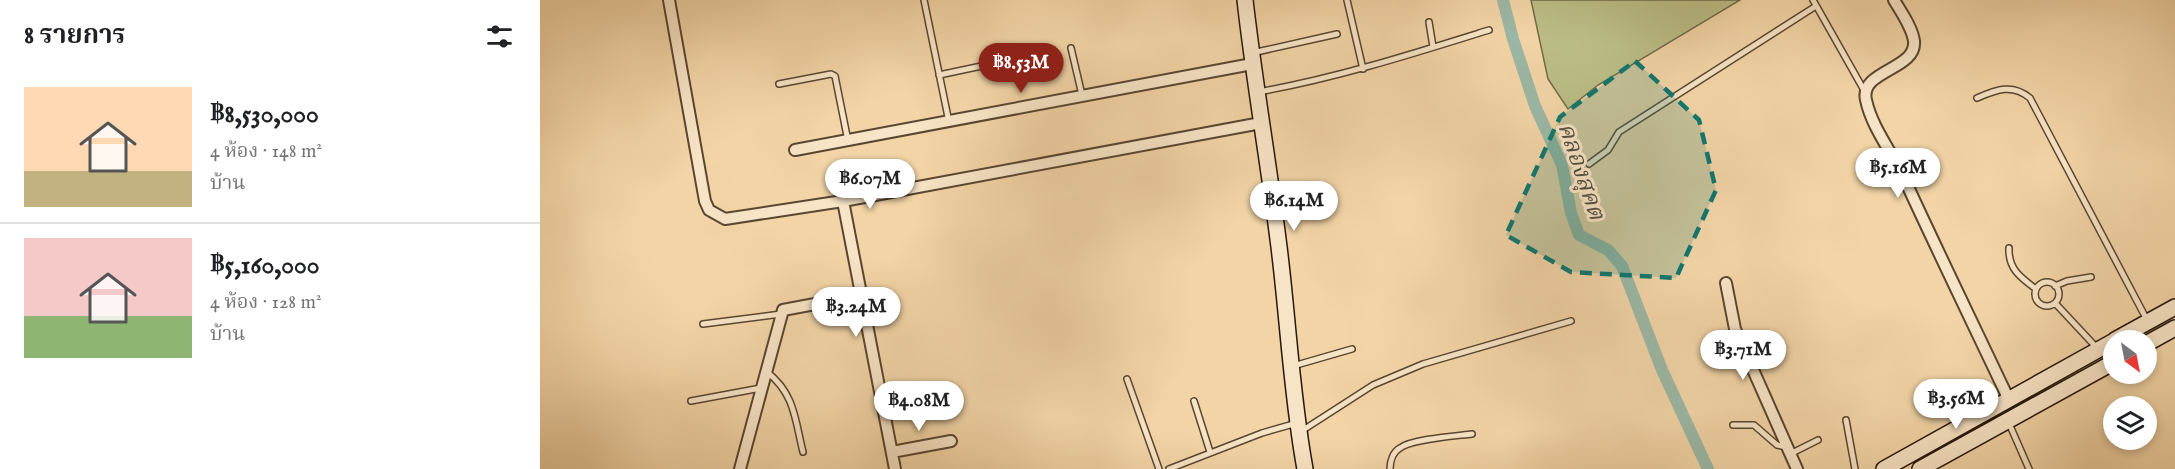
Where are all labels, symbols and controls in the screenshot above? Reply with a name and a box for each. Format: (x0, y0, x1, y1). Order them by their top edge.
text: 8 รายการ (24, 19, 126, 52)
icon: filters (483, 20, 516, 53)
pin: ฿8.53M (972, 43, 1070, 94)
text: ฿8.53M (993, 50, 1049, 75)
text: ฿8,530,000 (210, 98, 319, 131)
icon: home (72, 111, 144, 183)
water label: คลองสุคต (1550, 119, 1612, 225)
text: 4 ห้อง · 148 m² (210, 139, 322, 164)
pin: ฿5.16M (1849, 148, 1947, 199)
text: ฿5.16M (1869, 155, 1927, 180)
pin: ฿6.07M (821, 159, 919, 210)
text: ฿6.07M (839, 166, 901, 191)
text: บ้าน (210, 171, 246, 196)
pin: ฿6.14M (1245, 181, 1343, 232)
text: ฿6.14M (1264, 188, 1324, 213)
text: ฿5,160,000 (210, 249, 320, 282)
icon: home (72, 262, 144, 334)
pin: ฿3.24M (807, 287, 905, 338)
text: 4 ห้อง · 128 m² (210, 290, 322, 315)
text: ฿3.24M (826, 294, 886, 319)
text: บ้าน (210, 322, 246, 347)
pin: ฿3.71M (1694, 330, 1792, 381)
north arrow (2103, 330, 2157, 384)
map controls (2103, 330, 2157, 450)
text: ฿3.71M (1714, 337, 1772, 362)
pin: ฿3.56M (1907, 379, 2005, 430)
pin: ฿4.08M (870, 381, 968, 432)
text: ฿3.56M (1927, 386, 1985, 411)
text: ฿4.08M (888, 388, 950, 413)
button: layers (2103, 396, 2157, 450)

